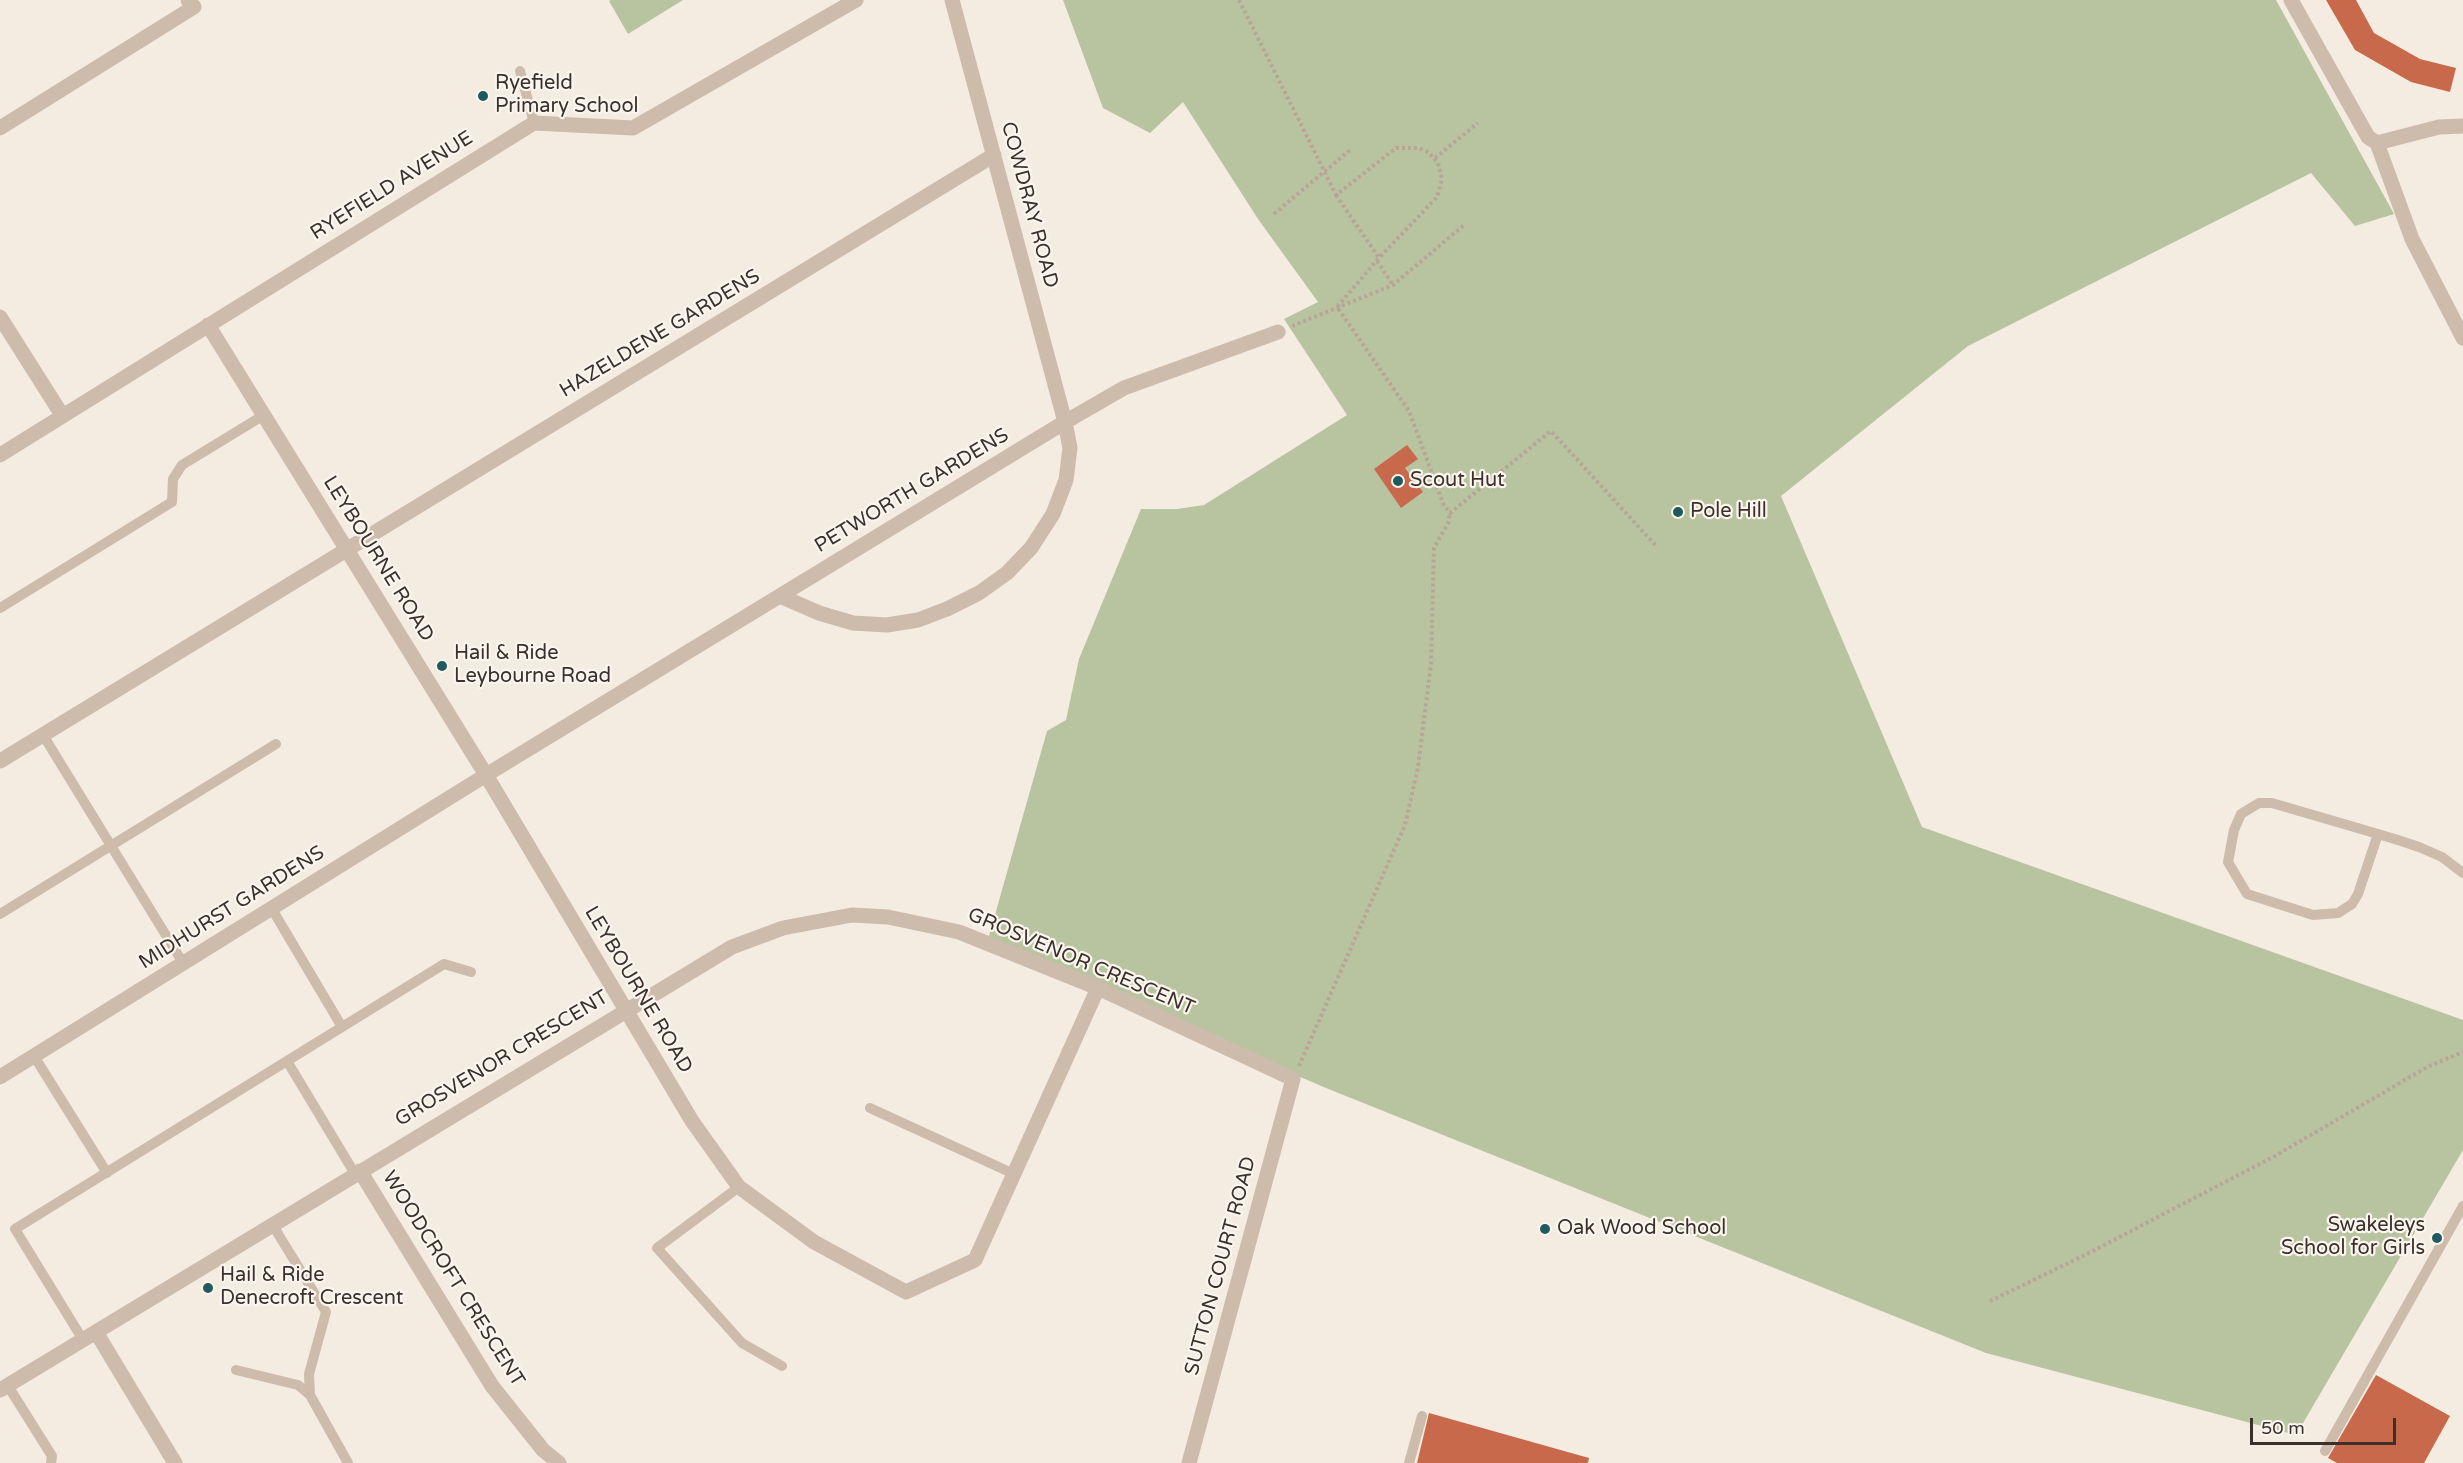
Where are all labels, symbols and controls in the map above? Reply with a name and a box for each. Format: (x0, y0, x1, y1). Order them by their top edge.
place label: Ryefield Primary School (495, 72, 639, 119)
marker: Ryefield Primary School (476, 89, 490, 103)
street label: COWDRAY ROAD (995, 119, 1063, 291)
street label: RYEFIELD AVENUE (306, 126, 478, 246)
street label: HAZELDENE GARDENS (556, 265, 764, 403)
street label: PETWORTH GARDENS (811, 424, 1013, 558)
place label: Scout Hut (1410, 469, 1505, 493)
street label: LEYBOURNE ROAD (317, 472, 439, 646)
marker: Scout Hut (1391, 474, 1405, 488)
place label: Pole Hill (1690, 500, 1767, 524)
marker: Pole Hill (1671, 505, 1685, 519)
place label: Hail & Ride Leybourne Road (454, 642, 611, 689)
marker: Hail & Ride Leybourne Road (435, 659, 449, 673)
street label: MIDHURST GARDENS (135, 841, 329, 975)
street label: LEYBOURNE ROAD (579, 902, 697, 1078)
street label: GROSVENOR CRESCENT (964, 903, 1198, 1021)
street label: GROSVENOR CRESCENT (391, 986, 613, 1132)
street label: SUTTON COURT ROAD (1180, 1154, 1262, 1378)
street label: WOODCROFT CRESCENT (377, 1167, 529, 1391)
place label: Swakeleys School for Girls (2281, 1214, 2425, 1261)
place label: Oak Wood School (1557, 1217, 1726, 1241)
marker: Oak Wood School (1538, 1222, 1552, 1236)
marker: Swakeleys School for Girls (2430, 1231, 2444, 1245)
place label: Hail & Ride Denecroft Crescent (220, 1264, 403, 1311)
marker: Hail & Ride Denecroft Crescent (201, 1281, 215, 1295)
scale bar (2253, 1406, 2398, 1444)
text: 50 m (2261, 1417, 2305, 1439)

